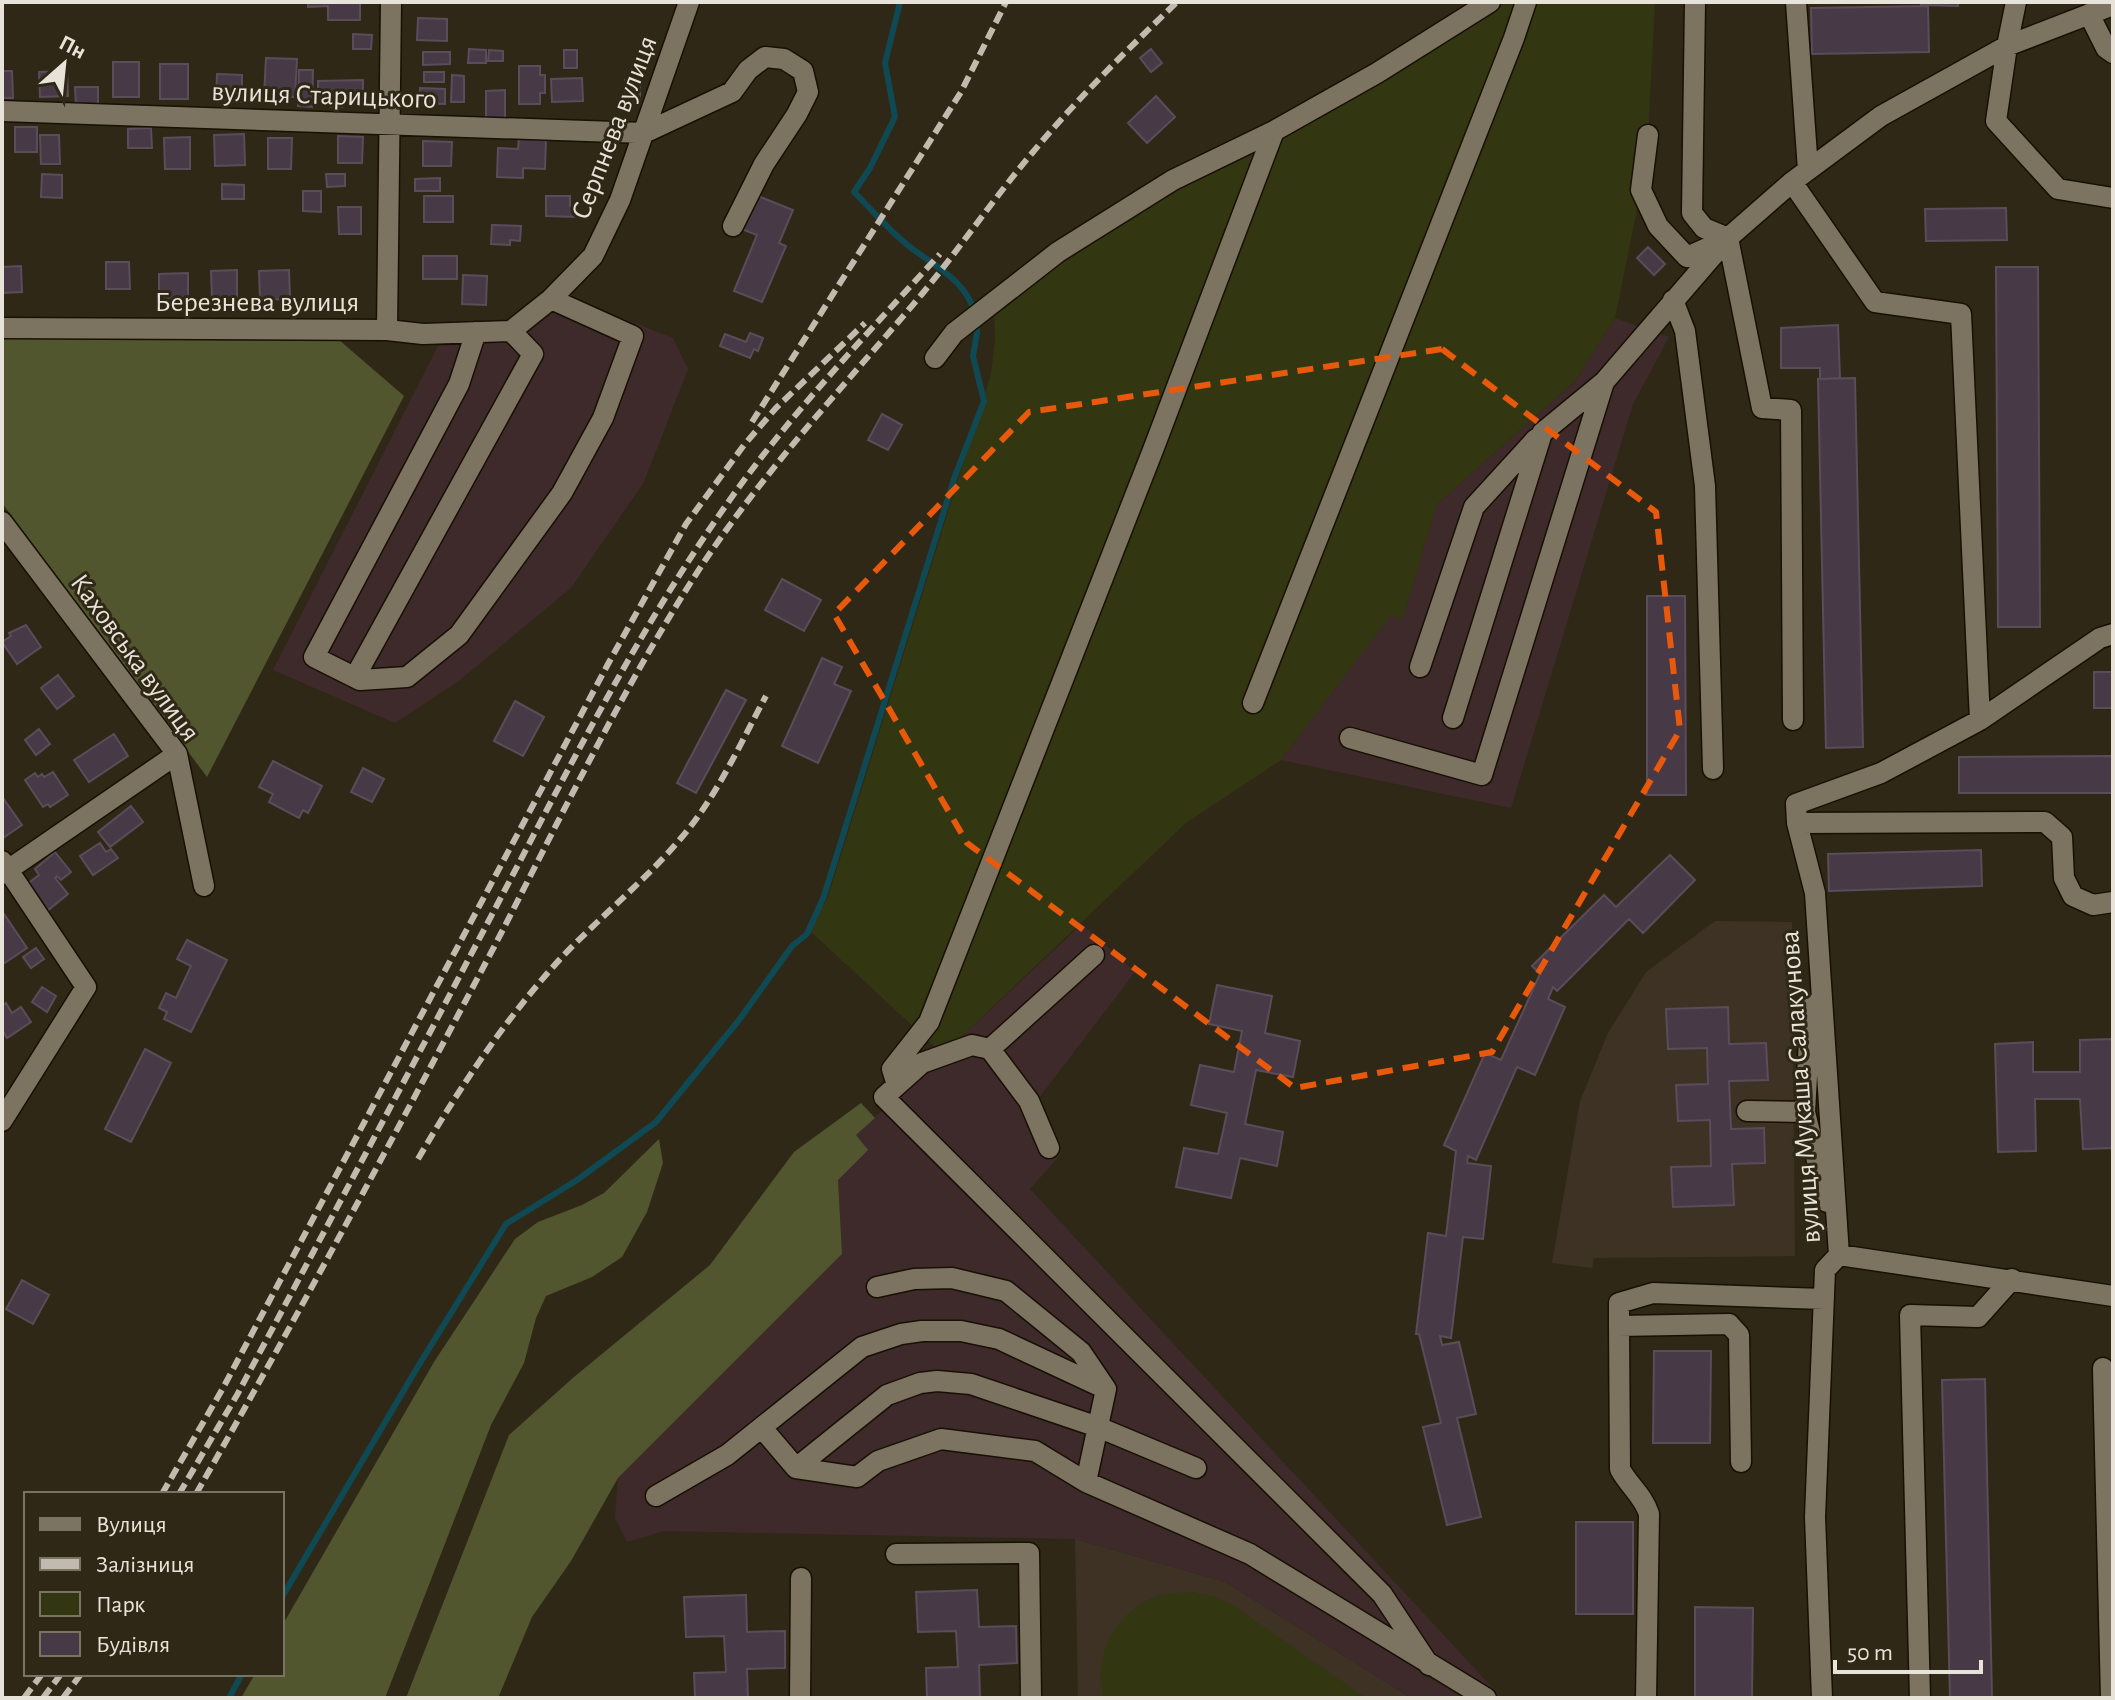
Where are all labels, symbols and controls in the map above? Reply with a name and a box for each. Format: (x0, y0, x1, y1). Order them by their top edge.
north arrow (24, 24, 104, 104)
text: Пн (56, 31, 90, 63)
street label: Серпнева вулиця (567, 32, 663, 223)
street label: вулиця Старицького (211, 78, 437, 114)
street label: Березнева вулиця (155, 289, 359, 317)
street label: Каховська вулиця (65, 569, 204, 747)
street label: вулиця Мукаша Салакунова (1776, 929, 1826, 1244)
legend (24, 1492, 284, 1676)
text: Вулиця (96, 1513, 167, 1537)
text: Залізниця (96, 1553, 194, 1577)
text: Парк (96, 1593, 145, 1617)
scale bar (1835, 1624, 1981, 1674)
text: Будівля (96, 1633, 170, 1657)
text: 50 m (1847, 1641, 1893, 1665)

